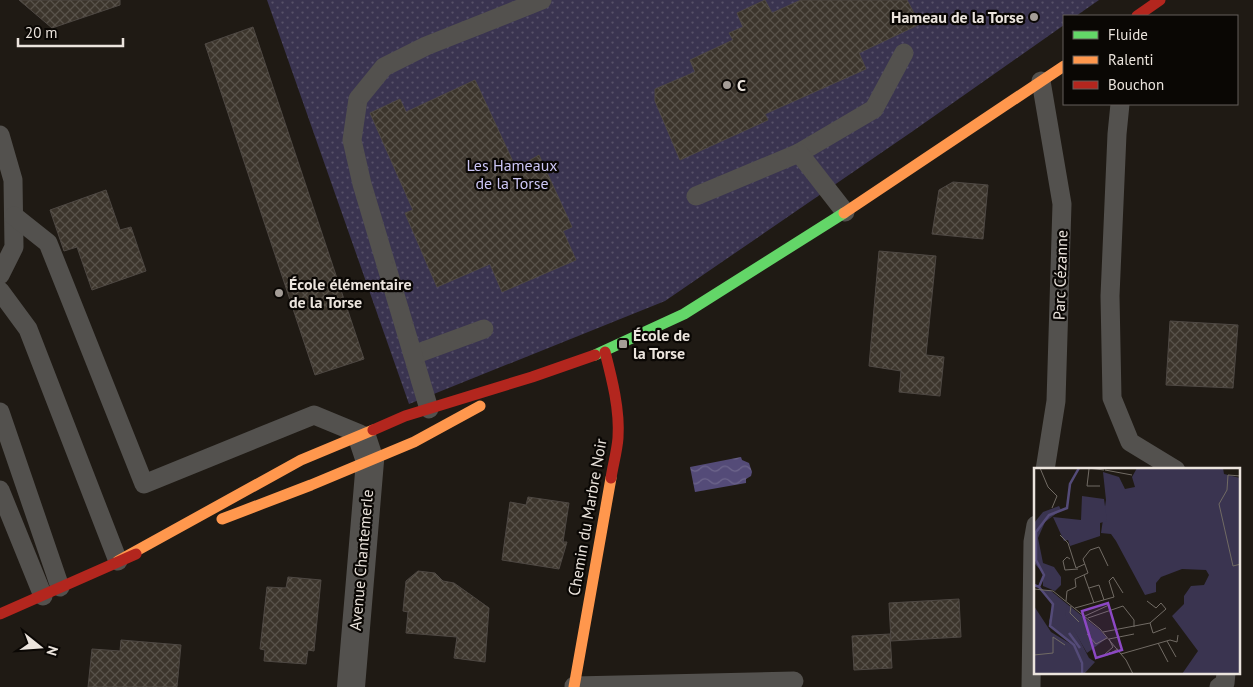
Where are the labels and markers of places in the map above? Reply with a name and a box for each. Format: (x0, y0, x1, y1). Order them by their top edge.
place label: Hameau de la Torse (891, 7, 1024, 27)
marker: Hameau de la Torse (1028, 11, 1040, 23)
place label: C (737, 75, 746, 95)
marker: C (721, 79, 733, 91)
place label: École élémentaire de la Torse (289, 274, 412, 312)
marker: École élémentaire de la Torse (273, 287, 285, 299)
place label: École de la Torse (633, 325, 690, 363)
marker: École de la Torse (617, 338, 629, 350)

